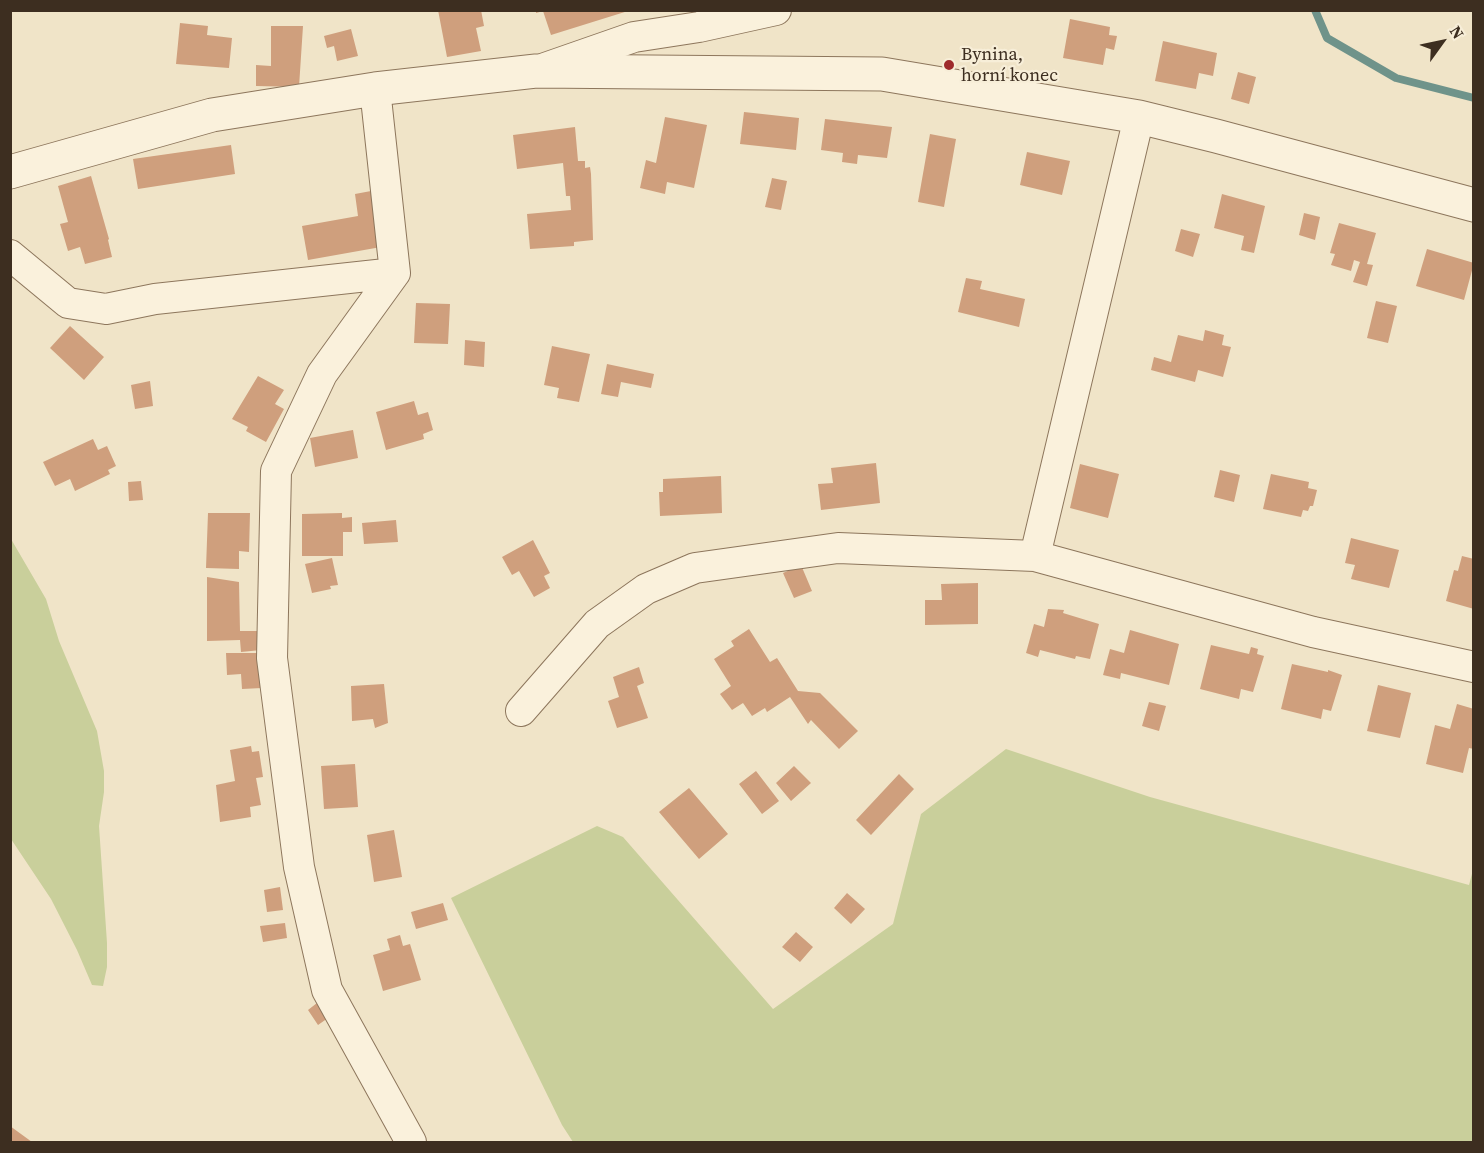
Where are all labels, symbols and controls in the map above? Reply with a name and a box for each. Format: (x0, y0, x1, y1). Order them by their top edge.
north arrow (1412, 12, 1472, 72)
text: N (1445, 21, 1469, 43)
place label: Bynina, horní konec (961, 44, 1058, 86)
marker: Bynina, horní konec (942, 58, 956, 72)

